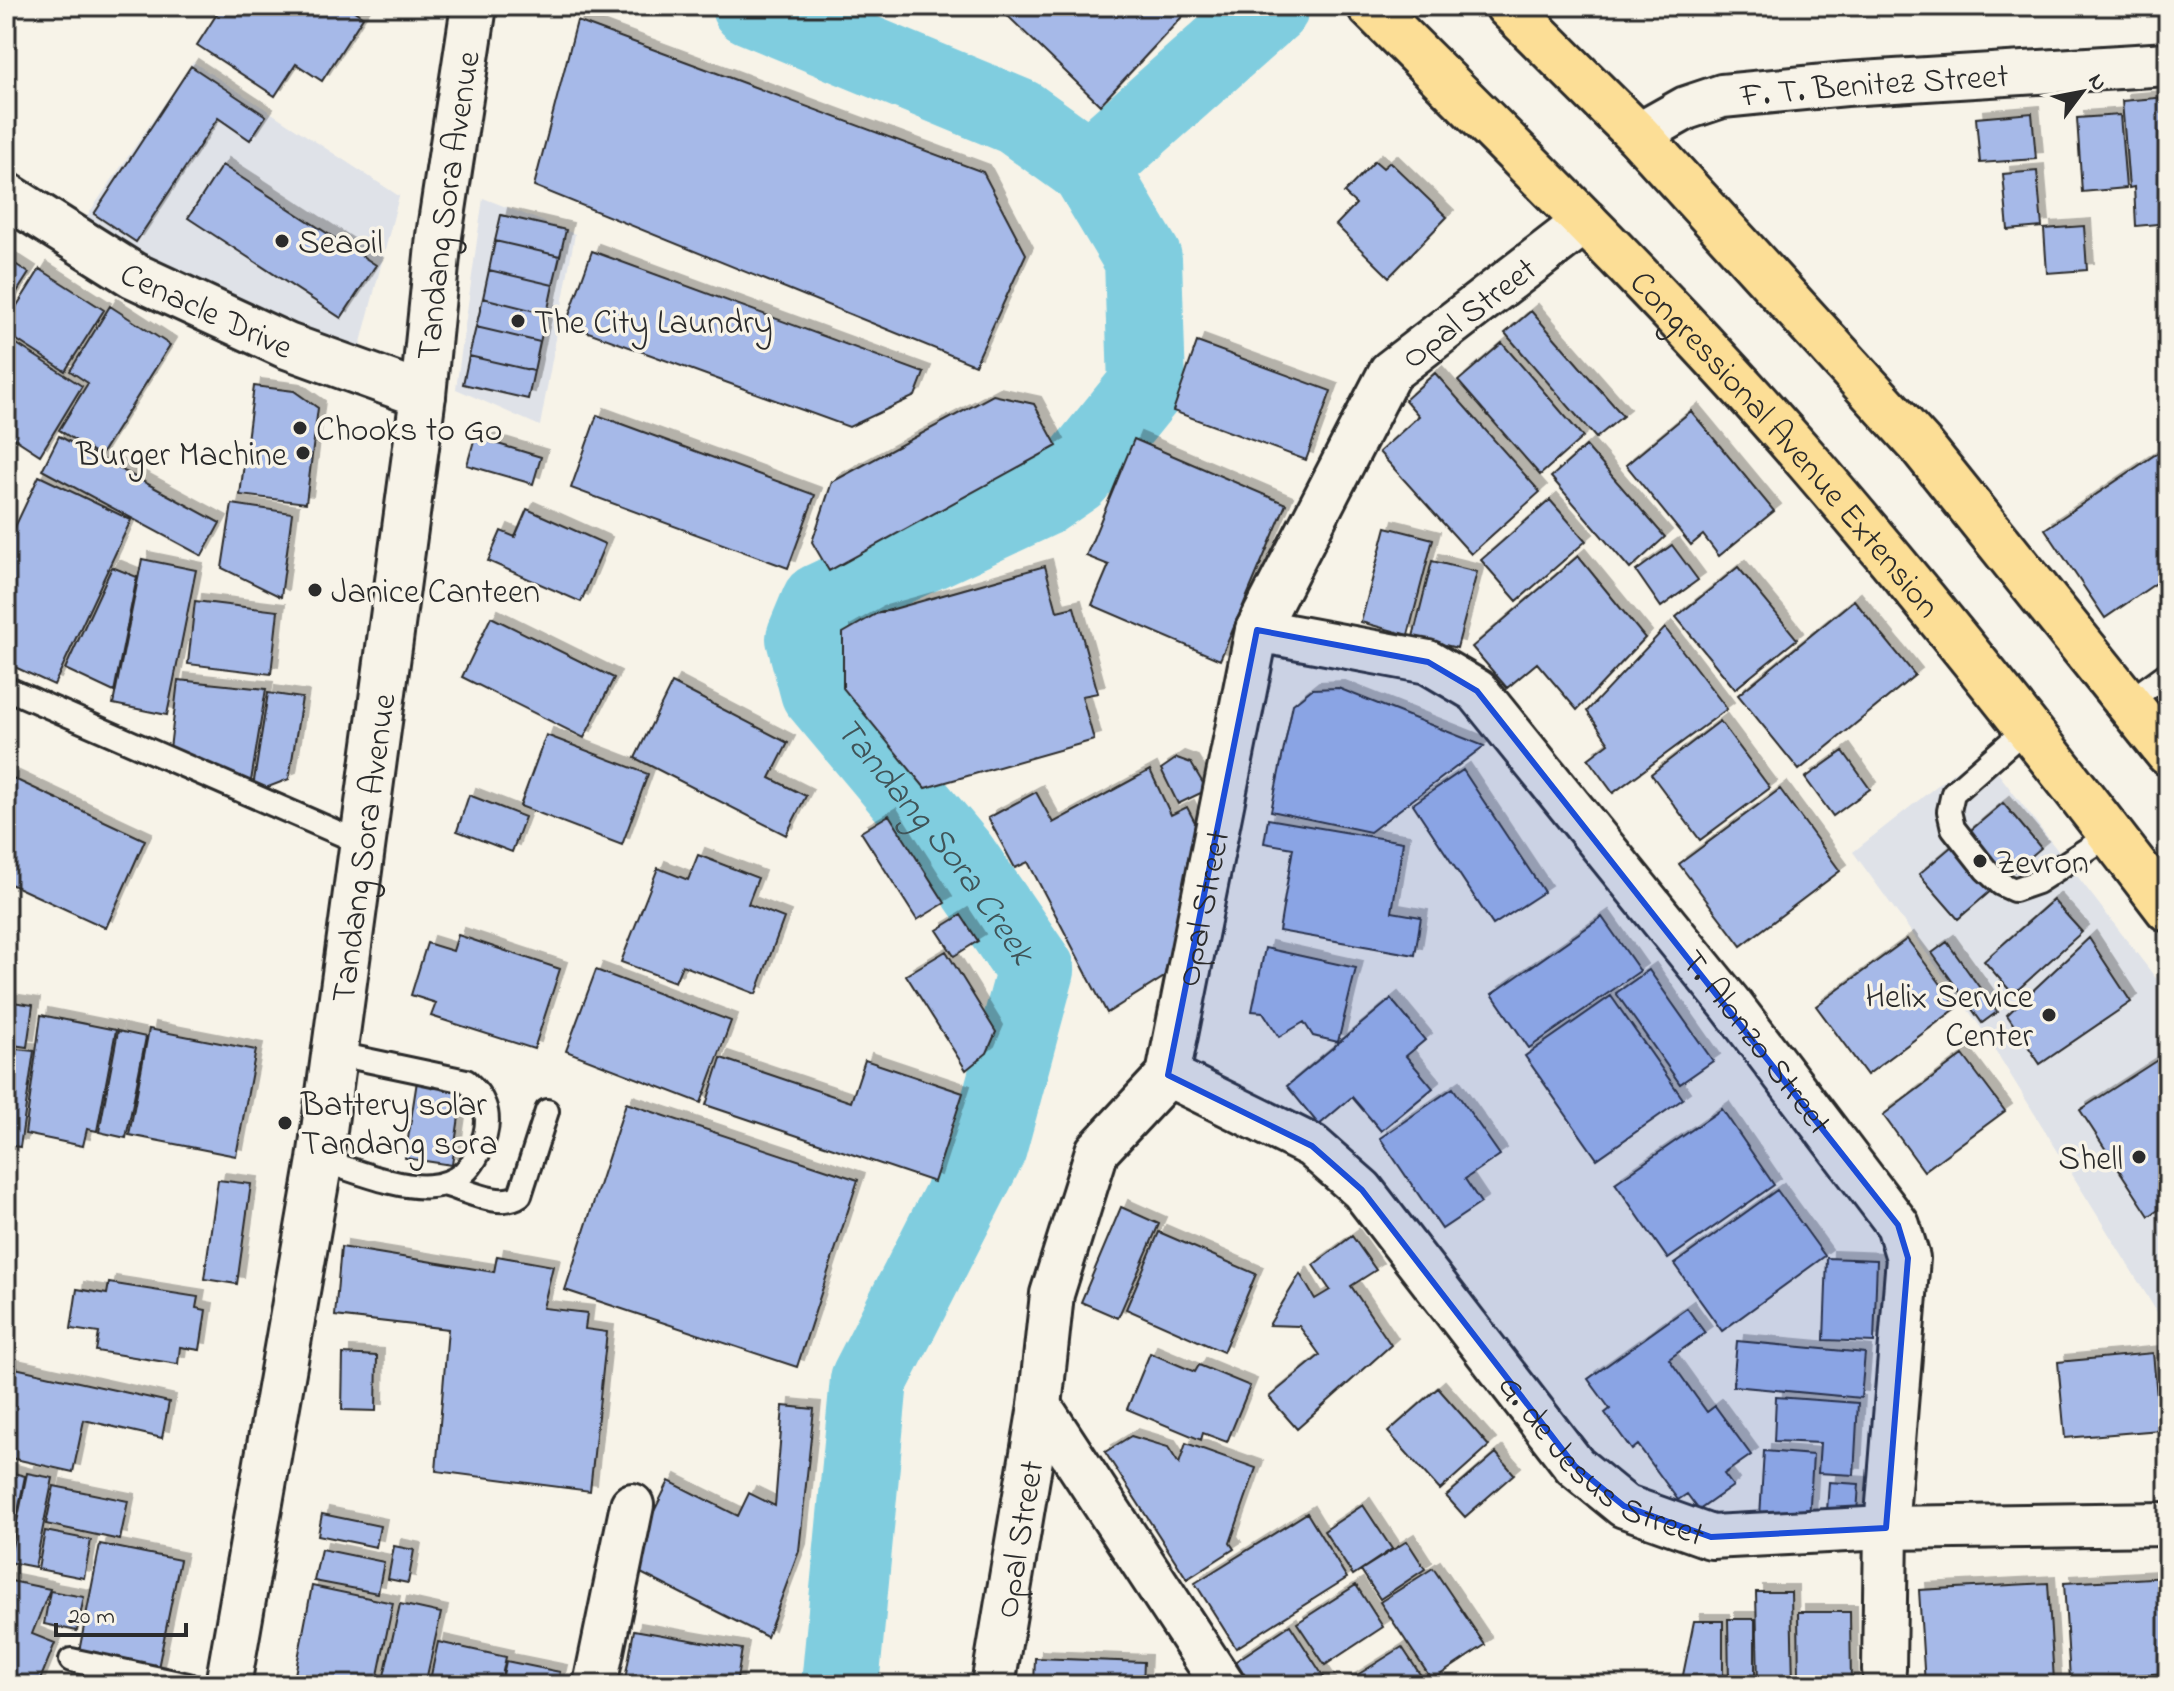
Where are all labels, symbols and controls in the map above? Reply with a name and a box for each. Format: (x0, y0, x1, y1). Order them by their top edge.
street label: Tandang Sora Avenue (406, 47, 496, 363)
north arrow (2042, 52, 2122, 132)
street label: F. T. Benitez Street (1738, 53, 2010, 123)
text: N (2079, 68, 2114, 98)
place label: Seaoil (298, 220, 383, 270)
marker: Seaoil (273, 232, 291, 250)
street label: Opal Street (1392, 247, 1549, 383)
street label: Cenacle Drive (109, 252, 301, 375)
street label: Congressional Avenue Extension (1616, 261, 1951, 631)
place label: The City Laundry (534, 300, 773, 350)
marker: The City Laundry (509, 312, 527, 330)
place label: Chooks to Go (316, 407, 502, 457)
marker: Chooks to Go (291, 419, 309, 437)
place label: Burger Machine (75, 432, 288, 482)
marker: Burger Machine (294, 444, 312, 462)
place label: Janice Canteen (331, 569, 540, 619)
marker: Janice Canteen (306, 581, 324, 599)
street label: Tandang Sora Avenue (320, 690, 412, 1006)
water label: Tandang Sora Creek (821, 707, 1047, 978)
street label: Opal Street (1165, 826, 1245, 992)
place label: Zevron (1996, 840, 2089, 890)
marker: Zevron (1971, 852, 1989, 870)
street label: T. Alonzo Street (1667, 941, 1842, 1147)
place label: Helix Service Center (1865, 974, 2034, 1063)
marker: Helix Service Center (2040, 1006, 2058, 1024)
place label: Battery solar Tandang sora (300, 1082, 498, 1171)
marker: Battery solar Tandang sora (276, 1114, 294, 1132)
place label: Shell (2058, 1136, 2123, 1186)
marker: Shell (2130, 1148, 2148, 1166)
street label: G. de Jesus Street (1484, 1365, 1711, 1562)
street label: Opal Street (984, 1457, 1059, 1622)
scale bar (56, 1587, 186, 1637)
text: 20 m (68, 1600, 115, 1635)

